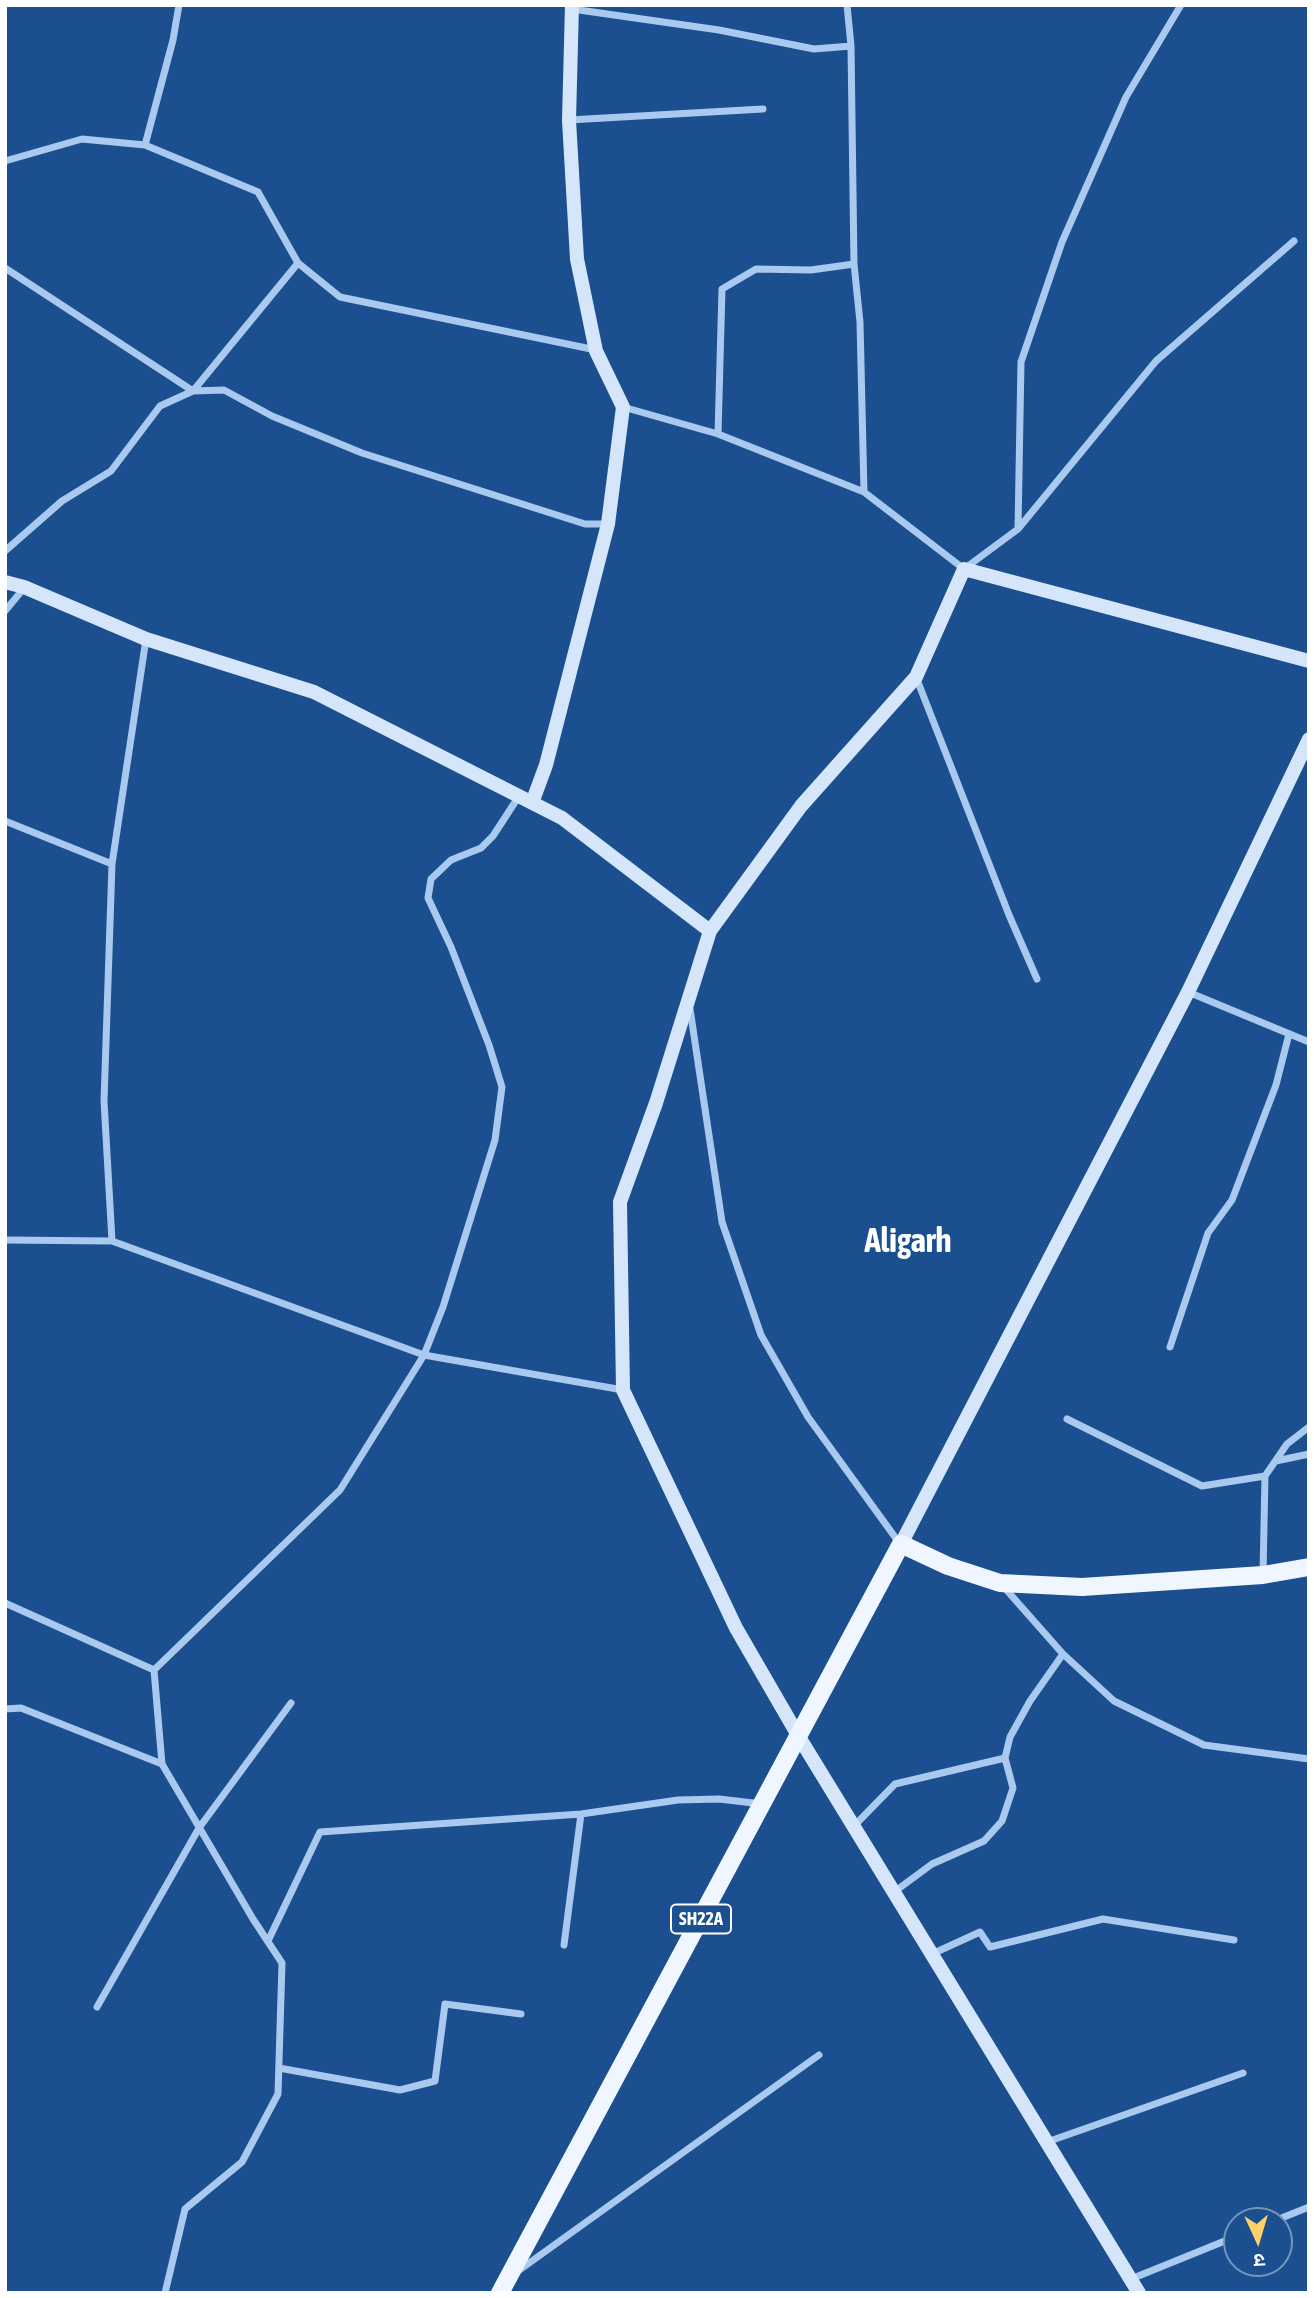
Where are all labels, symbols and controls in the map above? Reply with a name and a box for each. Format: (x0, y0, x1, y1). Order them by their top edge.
district label: Aligarh (864, 1222, 952, 1262)
road number: SH22A (671, 1905, 731, 1934)
north arrow (1223, 2207, 1293, 2277)
text: उ (1253, 2250, 1266, 2272)

